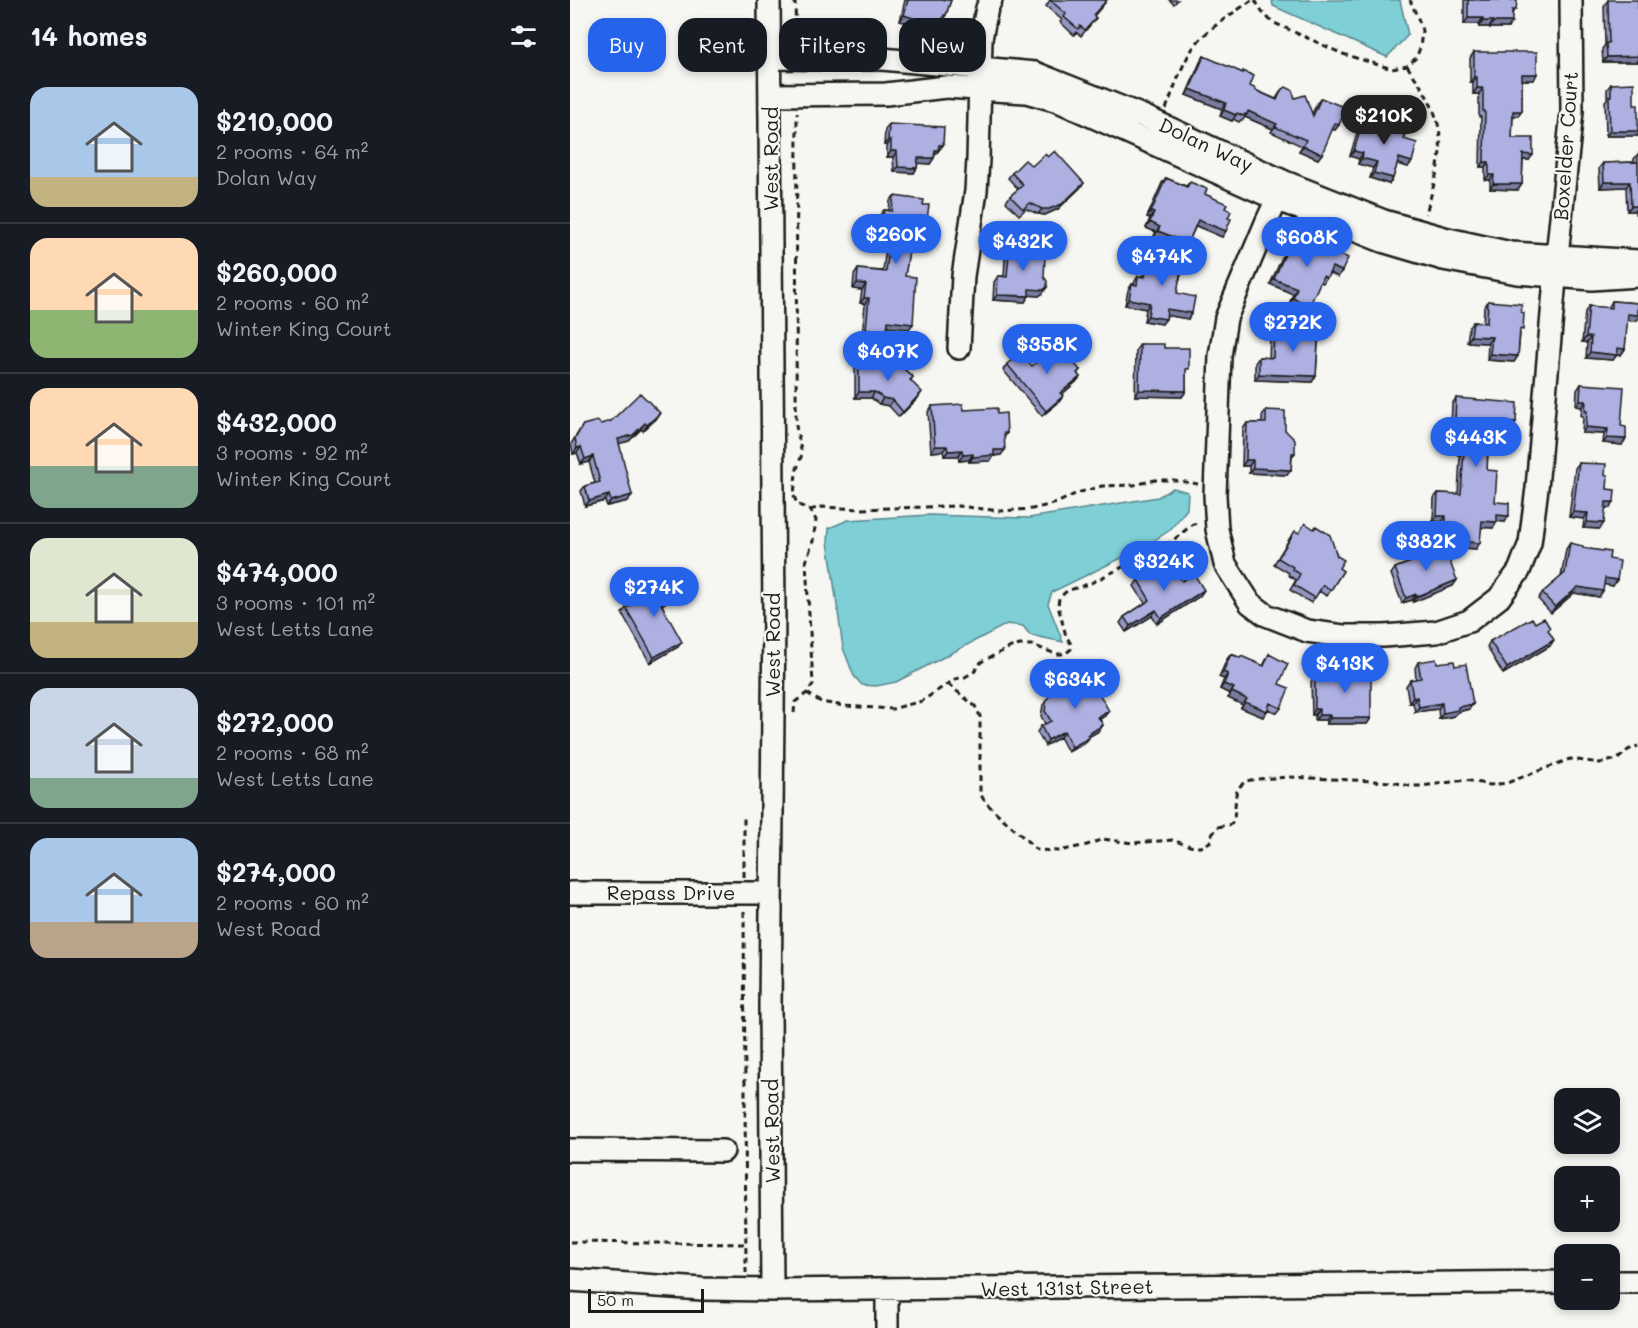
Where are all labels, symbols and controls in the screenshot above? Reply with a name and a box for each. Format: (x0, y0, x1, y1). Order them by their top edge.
chip: Buy (588, 18, 666, 72)
chip: Rent (678, 18, 767, 72)
chip: Filters (779, 18, 887, 72)
chip: New (899, 18, 986, 72)
text: 14 homes (30, 19, 148, 53)
icon: filters (507, 20, 540, 53)
street label: Boxelder Court (1547, 71, 1583, 221)
pin: $210K (1342, 95, 1426, 146)
text: $210K (1355, 101, 1413, 127)
text: $210,000 (216, 104, 333, 138)
street label: West Road (757, 107, 783, 211)
icon: home (78, 111, 150, 183)
street label: Dolan Way (1155, 111, 1258, 177)
text: 2 rooms · 64 m² (216, 138, 368, 164)
text: Dolan Way (216, 164, 317, 190)
pin: $260K (854, 214, 938, 265)
pin: $608K (1265, 217, 1349, 268)
text: $260K (865, 220, 927, 246)
pin: $432K (981, 221, 1065, 272)
text: $608K (1276, 223, 1338, 249)
text: $432K (992, 227, 1054, 253)
pin: $474K (1120, 236, 1204, 287)
text: $474K (1131, 242, 1193, 268)
text: $260,000 (216, 255, 337, 289)
icon: home (78, 262, 150, 334)
text: 2 rooms · 60 m² (216, 289, 369, 315)
pin: $272K (1251, 302, 1335, 353)
text: $272K (1263, 308, 1323, 334)
text: Winter King Court (216, 315, 392, 341)
pin: $358K (1005, 324, 1089, 375)
text: $358K (1016, 330, 1078, 356)
pin: $407K (846, 331, 930, 382)
text: $407K (857, 337, 919, 363)
text: $432,000 (216, 405, 337, 439)
icon: home (78, 412, 150, 484)
pin: $443K (1434, 417, 1518, 468)
text: $443K (1445, 423, 1507, 449)
text: 3 rooms · 92 m² (216, 439, 368, 465)
text: Winter King Court (216, 465, 392, 491)
pin: $382K (1384, 521, 1468, 572)
text: $382K (1395, 527, 1457, 553)
pin: $324K (1122, 541, 1206, 592)
text: $324K (1133, 547, 1195, 573)
text: $474,000 (216, 555, 338, 589)
icon: home (78, 562, 150, 634)
pin: $274K (612, 567, 696, 618)
text: $274K (624, 573, 684, 599)
text: 3 rooms · 101 m² (216, 589, 375, 615)
street label: West Road (759, 593, 785, 697)
text: West Letts Lane (216, 615, 374, 641)
pin: $413K (1303, 643, 1387, 694)
text: $413K (1315, 649, 1375, 675)
pin: $634K (1033, 659, 1117, 710)
text: $634K (1044, 665, 1106, 691)
text: $272,000 (216, 705, 334, 739)
icon: home (78, 712, 150, 784)
text: 2 rooms · 68 m² (216, 739, 369, 765)
text: West Letts Lane (216, 765, 374, 791)
text: $274,000 (216, 855, 336, 889)
icon: home (78, 862, 150, 934)
street label: Repass Drive (607, 879, 735, 905)
text: 2 rooms · 60 m² (216, 889, 369, 915)
text: West Road (216, 915, 321, 941)
street label: West Road (757, 1078, 785, 1184)
map controls (1554, 1088, 1620, 1310)
button: layers (1554, 1088, 1620, 1154)
button: + (1554, 1166, 1620, 1232)
button: − (1554, 1244, 1620, 1310)
street label: West 131st Street (980, 1272, 1154, 1302)
scale bar (588, 1286, 704, 1314)
text: 50 m (597, 1289, 634, 1310)

